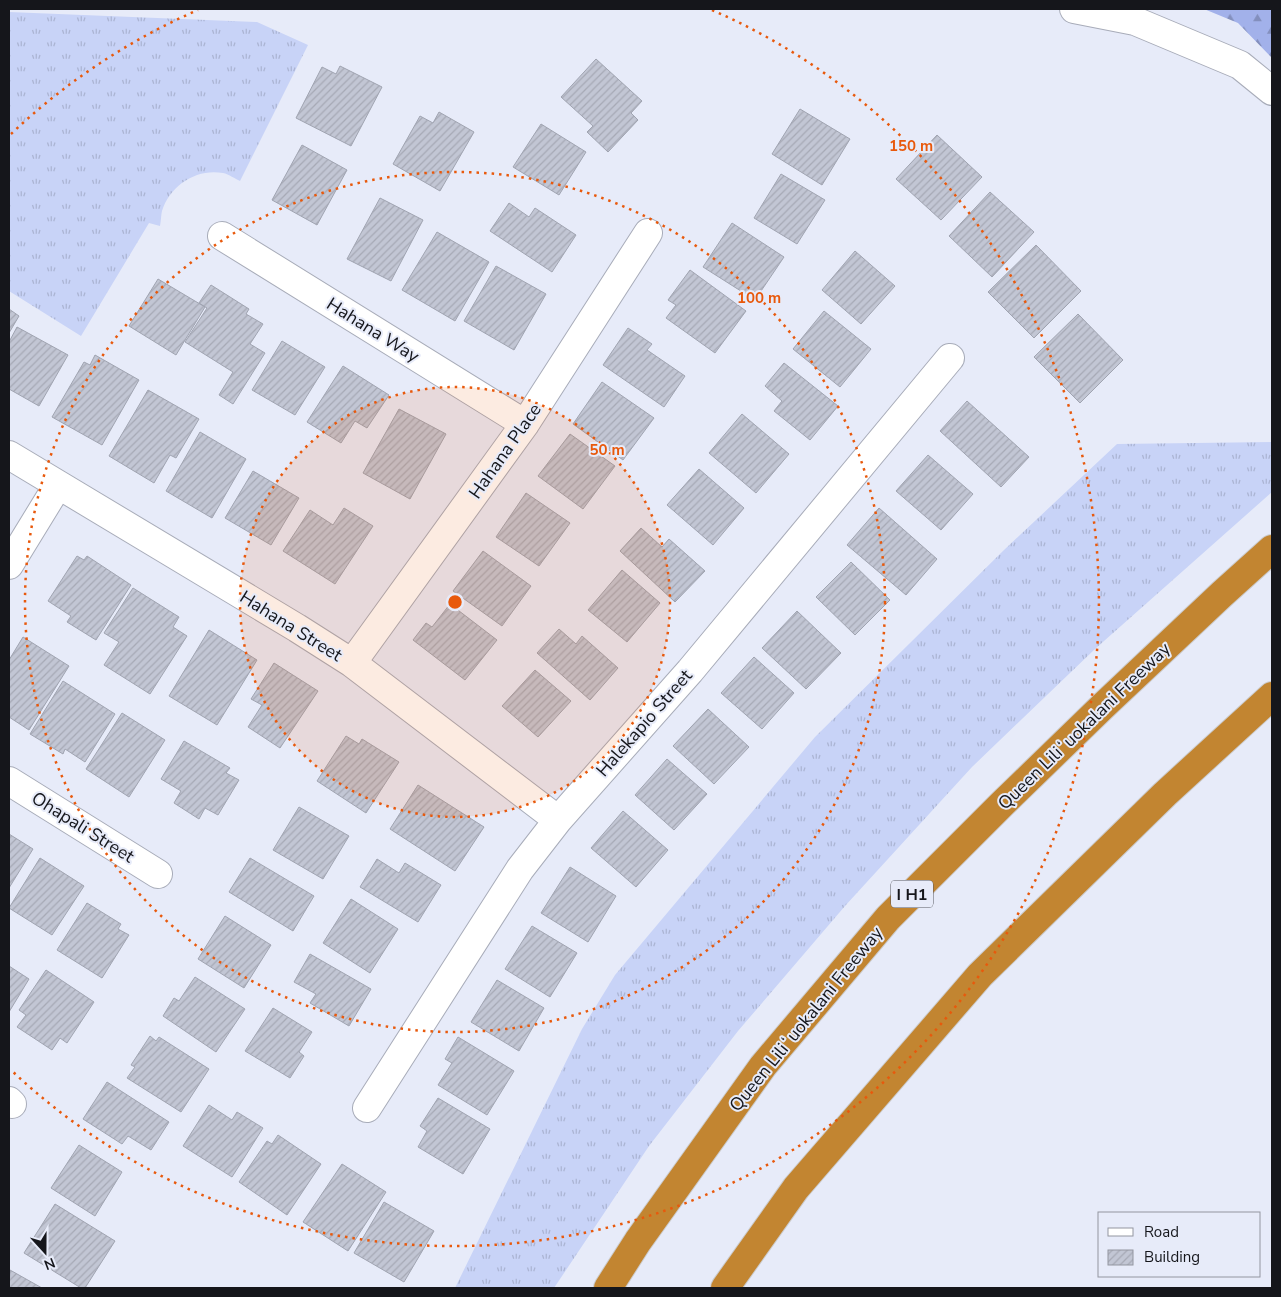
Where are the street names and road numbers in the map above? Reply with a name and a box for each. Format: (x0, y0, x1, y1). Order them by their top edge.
street label: Hahana Way (322, 292, 424, 368)
street label: Hahana Place (463, 398, 547, 504)
street label: Hahana Street (235, 585, 347, 667)
street label: Queen Liliʻuokalani Freeway (992, 636, 1176, 815)
street label: Halekapio Street (591, 664, 698, 782)
street label: Ohapali Street (27, 786, 139, 869)
road number: I H1 (891, 881, 933, 908)
street label: Queen Liliʻuokalani Freeway (724, 921, 889, 1117)

